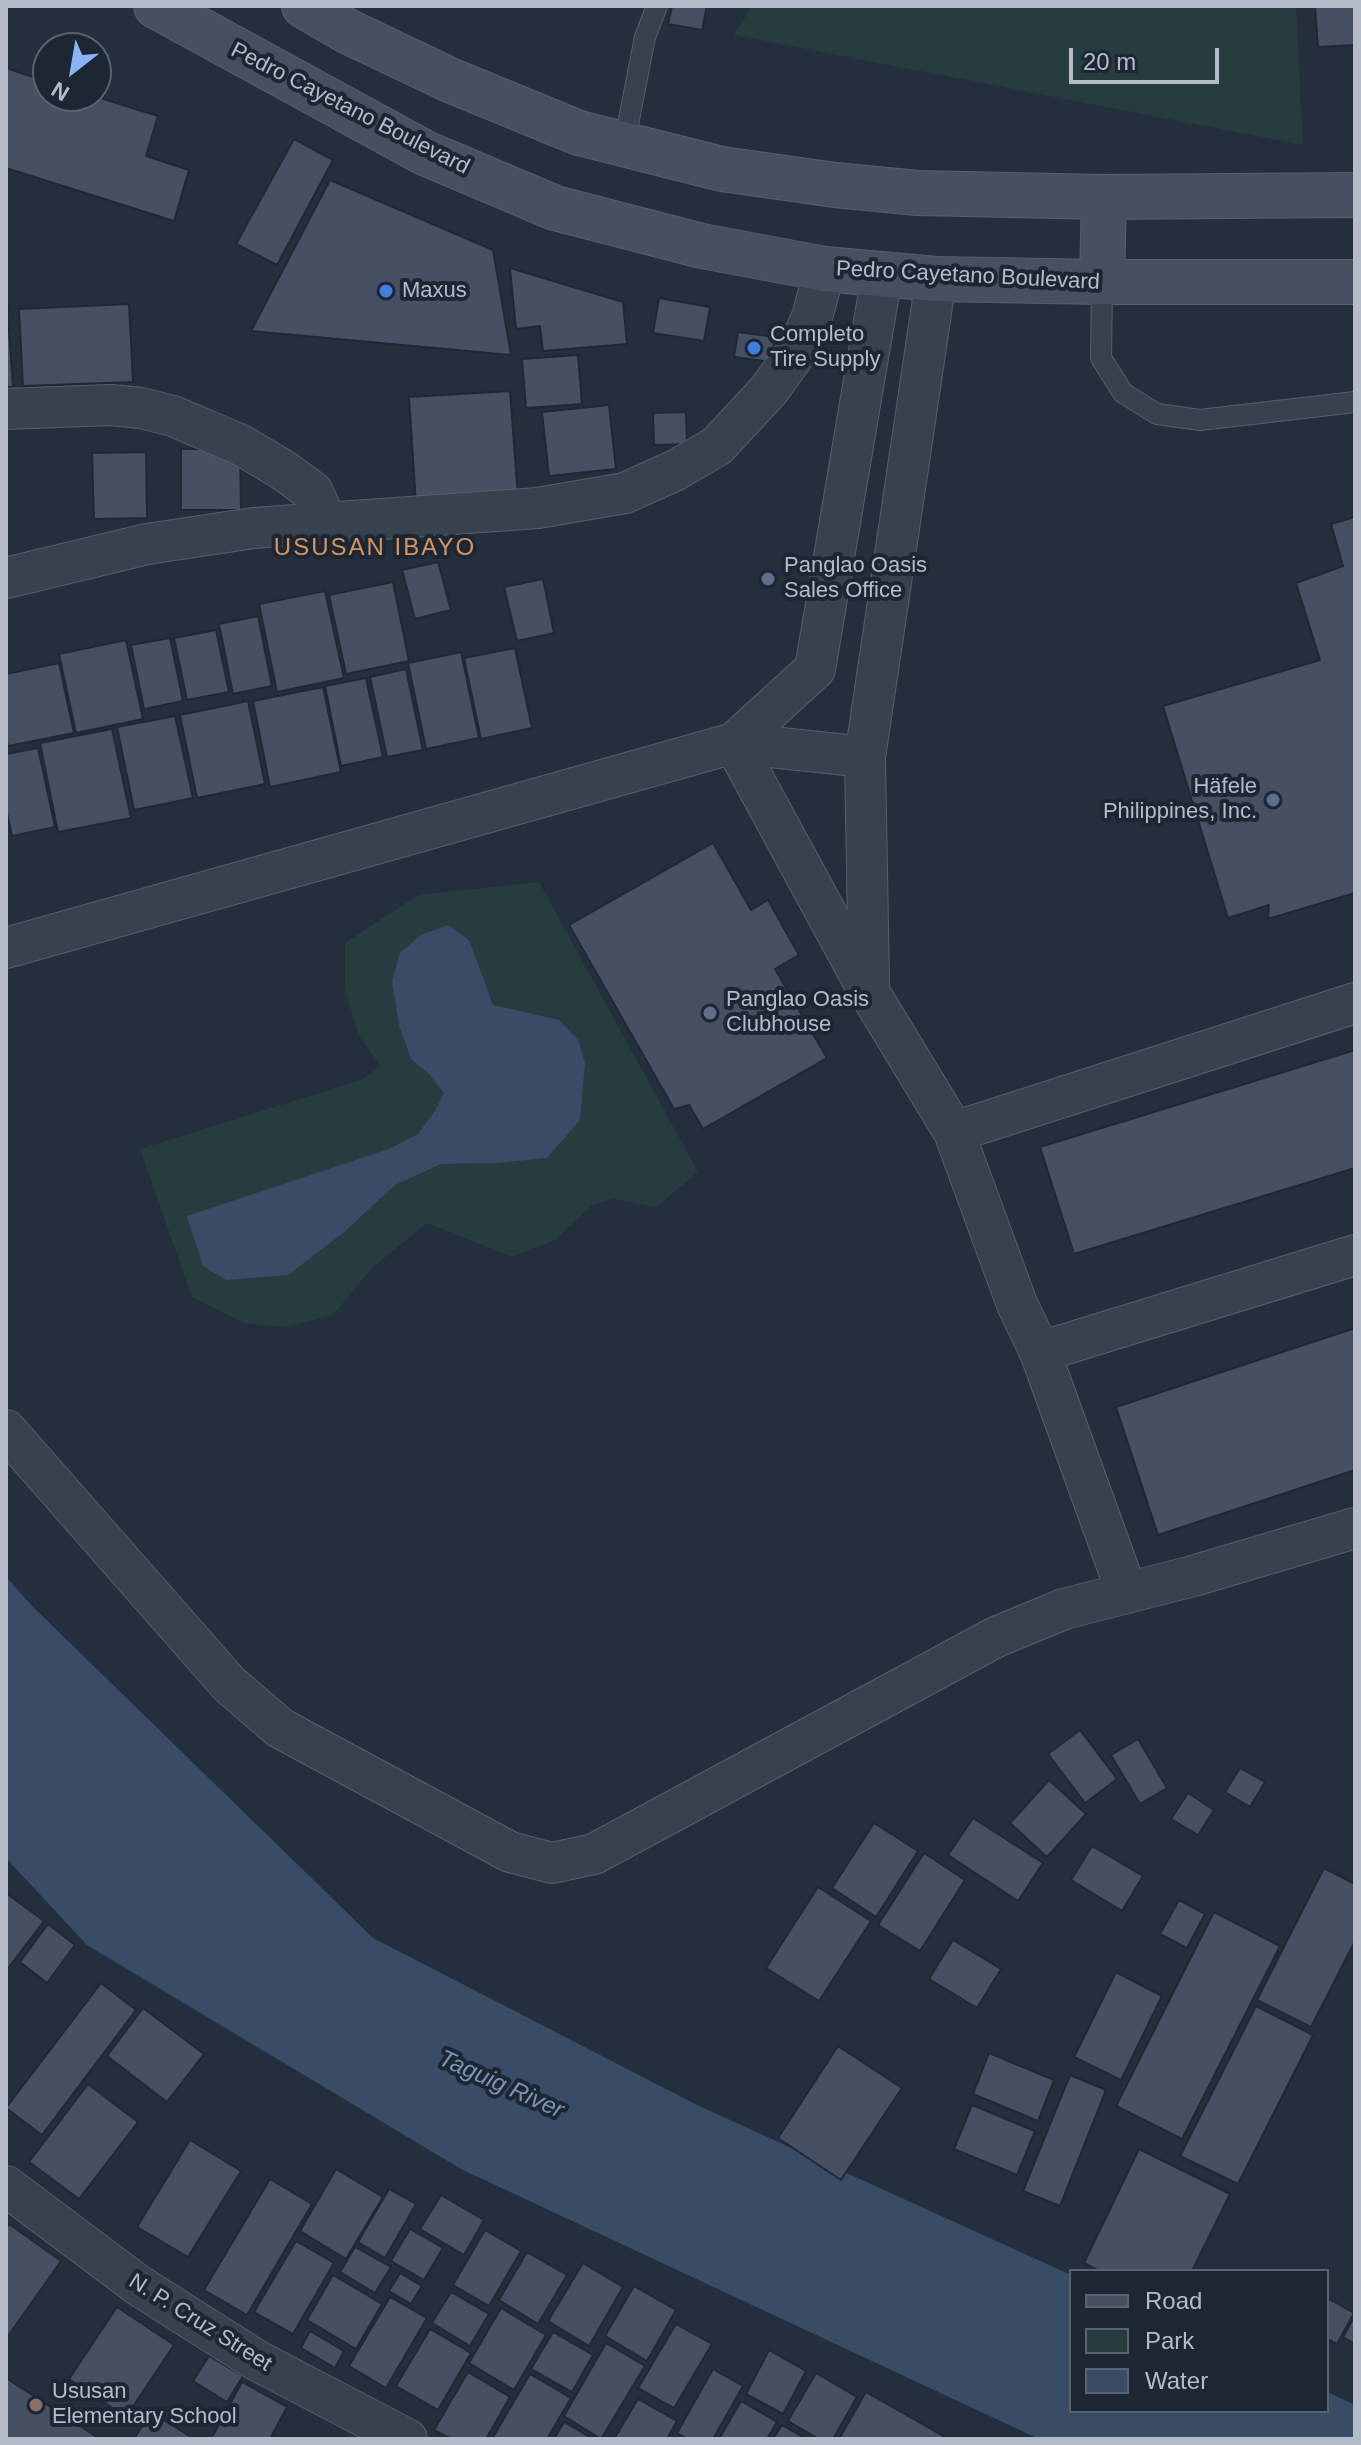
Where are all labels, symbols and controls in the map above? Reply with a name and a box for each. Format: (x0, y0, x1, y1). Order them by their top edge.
north arrow (32, 32, 112, 112)
scale bar (1073, 32, 1223, 82)
street label: Pedro Cayetano Boulevard (226, 37, 474, 181)
text: 20 m (1083, 48, 1136, 75)
text: N (47, 76, 74, 106)
street label: Pedro Cayetano Boulevard (835, 256, 1101, 296)
place label: Maxus (402, 278, 467, 304)
marker: Maxus (377, 282, 395, 300)
place label: Completo Tire Supply (770, 322, 880, 374)
marker: Completo Tire Supply (745, 339, 763, 357)
district label: USUSAN IBAYO (274, 534, 476, 562)
place label: Panglao Oasis Sales Office (784, 553, 927, 604)
marker: Panglao Oasis Sales Office (759, 570, 777, 588)
place label: Häfele Philippines, Inc. (1103, 774, 1257, 826)
marker: Häfele Philippines, Inc. (1264, 791, 1282, 809)
place label: Panglao Oasis Clubhouse (726, 987, 869, 1038)
marker: Panglao Oasis Clubhouse (701, 1004, 719, 1022)
water label: Taguig River (434, 2045, 568, 2125)
street label: N. P. Cruz Street (124, 2269, 276, 2377)
legend (1069, 2269, 1329, 2413)
text: Road (1145, 2287, 1202, 2314)
text: Park (1145, 2327, 1194, 2354)
text: Water (1145, 2367, 1208, 2394)
place label: Ususan Elementary School (52, 2379, 237, 2430)
marker: Ususan Elementary School (27, 2396, 45, 2414)

